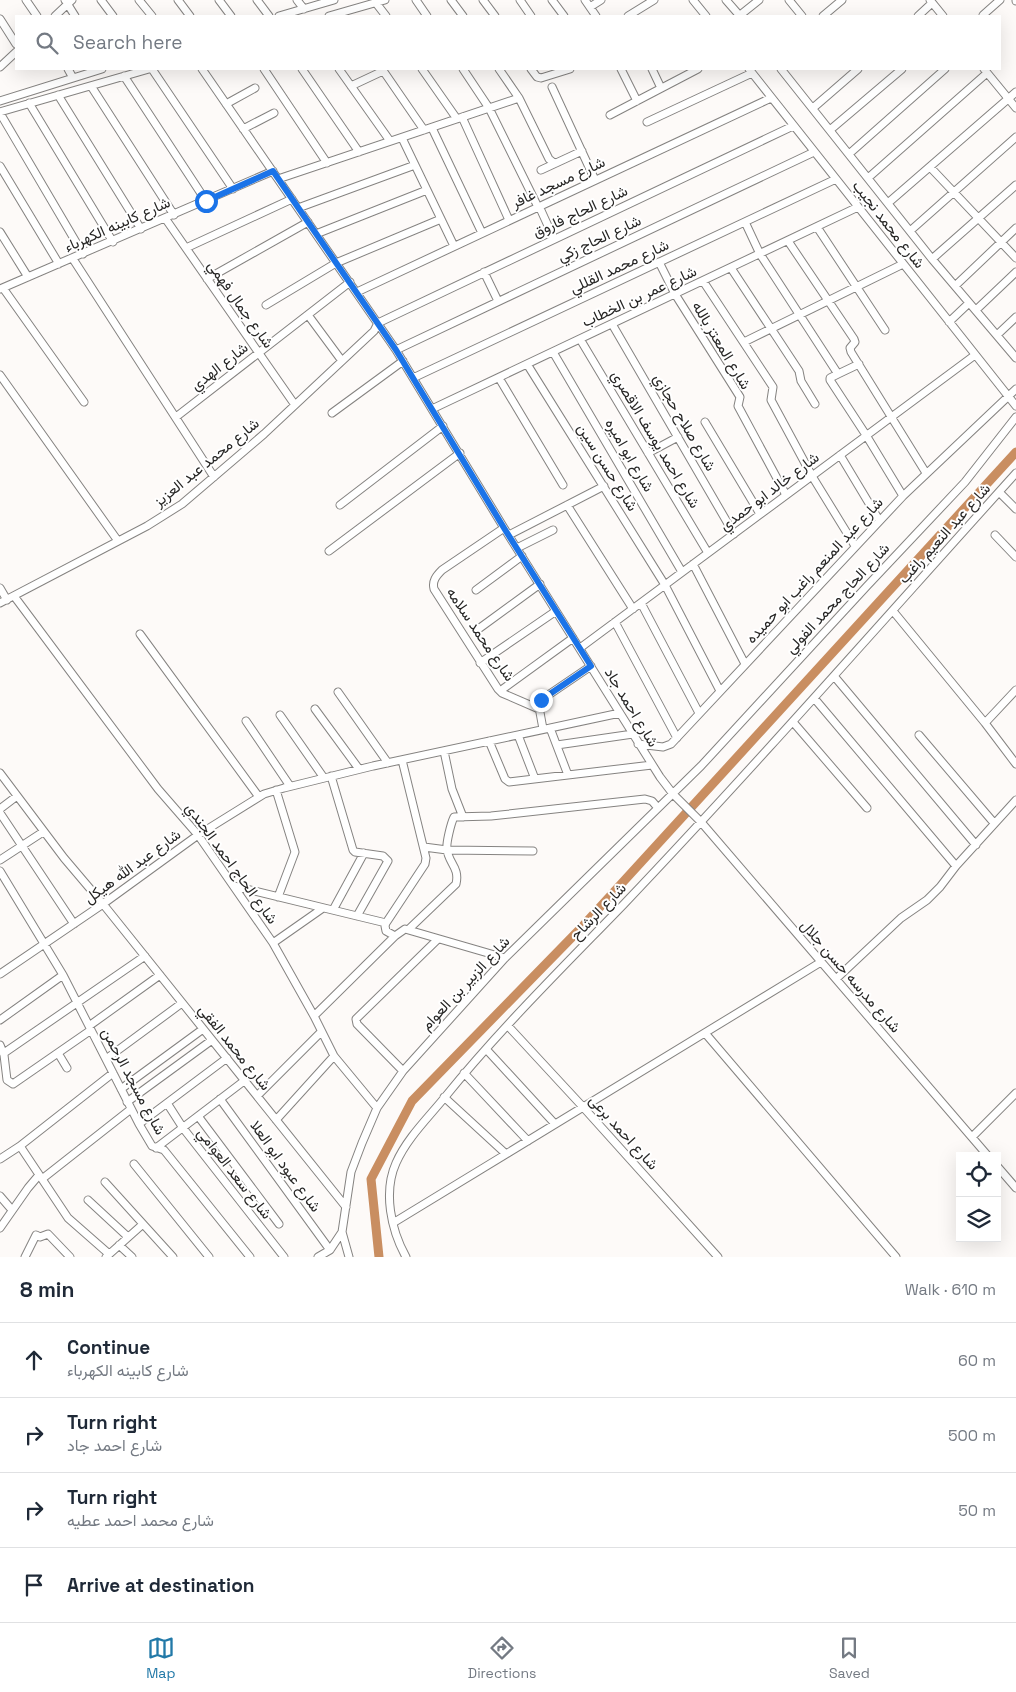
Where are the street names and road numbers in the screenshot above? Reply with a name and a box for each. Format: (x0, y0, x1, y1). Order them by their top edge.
street label: شارع مسجد غافر (507, 152, 609, 214)
street label: شارع محمد نجيب (847, 176, 929, 273)
street label: شارع الحاج فاروق (529, 181, 632, 243)
street label: شارع كابينه الكهرباء (61, 192, 174, 258)
street label: شارع الحاج زكي (554, 210, 646, 269)
street label: شارع محمد القللي (566, 235, 673, 301)
street label: شارع جمال فهمي (200, 256, 278, 354)
street label: شارع عمر بن الخطاب (579, 261, 700, 333)
street label: شارع المعتز بالله (686, 297, 756, 394)
street label: شارع الهدي (186, 338, 254, 398)
street label: شارع احمد يوسف الاقصري (604, 366, 705, 514)
street label: شارع صلاح حجازي (646, 370, 721, 476)
street label: شارع محمد عبد العزيز (148, 413, 264, 513)
street label: شارع ابو اميره (600, 415, 659, 496)
street label: شارع حسن سين (572, 420, 643, 516)
street label: شارع خالد ابو حمدي (715, 447, 825, 538)
street label: شارع عبد النعيم راغب (894, 479, 996, 588)
street label: شارع عبد المنعم راغب ابو حميده (741, 493, 888, 648)
street label: شارع الحاج محمد الفولي (781, 539, 896, 660)
street label: شارع محمد سلامه (441, 583, 520, 686)
street label: شارع احمد جاد (599, 664, 663, 751)
street label: شارع الحاج احمد الجندي (178, 799, 283, 930)
street label: شارع عبد الله هيكل (80, 824, 185, 909)
street label: شارع الرشاح (566, 878, 631, 945)
street label: شارع مدرسه حسن جلال (795, 916, 905, 1038)
street label: شارع الزبير بن العوام (417, 932, 515, 1035)
street label: شارع محمد الفقي (191, 1000, 276, 1096)
street label: شارع مسجد الرحمن (96, 1024, 170, 1139)
street label: شارع احمد برعى (584, 1090, 663, 1175)
street label: شارع عبود ابو العلا (245, 1116, 326, 1217)
street label: شارع سعد العوامي (190, 1123, 277, 1225)

